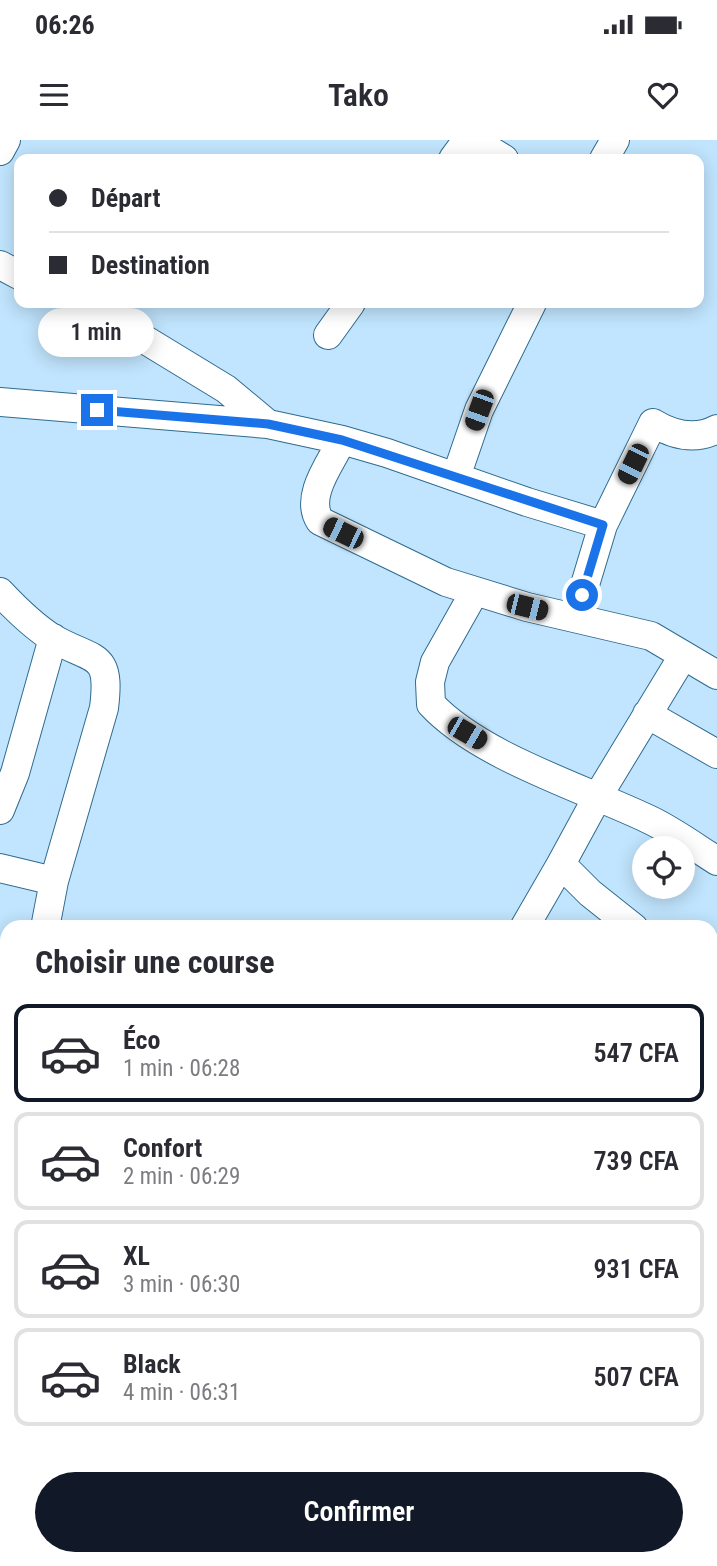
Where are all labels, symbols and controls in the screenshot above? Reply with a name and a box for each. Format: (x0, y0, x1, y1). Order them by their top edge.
text: 06:26 (35, 10, 95, 40)
icon: menu (35, 76, 73, 114)
text: Tako (328, 76, 389, 114)
icon: heart (644, 76, 682, 114)
text: Départ (91, 183, 160, 213)
text: Destination (91, 250, 210, 280)
callout: 1 min (39, 308, 155, 358)
text: 1 min (71, 319, 121, 346)
car (462, 387, 497, 433)
route end (81, 394, 113, 426)
car (615, 441, 652, 487)
car (320, 514, 367, 552)
route start (566, 579, 598, 611)
car (505, 592, 550, 622)
car (444, 713, 491, 753)
map controls (632, 836, 695, 899)
button: locate (632, 836, 695, 899)
text: Choisir une course (35, 943, 275, 981)
icon: car (39, 1022, 102, 1085)
text: Éco (123, 1025, 160, 1055)
text: 547 CFA (594, 1038, 679, 1068)
text: 1 min · 06:28 (123, 1055, 240, 1082)
icon: car (39, 1130, 102, 1193)
text: Confort (123, 1133, 202, 1163)
text: 739 CFA (594, 1146, 679, 1176)
text: 2 min · 06:29 (123, 1163, 240, 1190)
icon: car (39, 1238, 102, 1301)
text: XL (123, 1241, 150, 1271)
text: 931 CFA (594, 1254, 679, 1284)
text: 3 min · 06:30 (123, 1271, 240, 1298)
icon: car (39, 1346, 102, 1409)
text: Black (123, 1349, 181, 1379)
text: 507 CFA (594, 1362, 679, 1392)
text: 4 min · 06:31 (123, 1379, 240, 1406)
button: Confirmer (35, 1472, 683, 1552)

